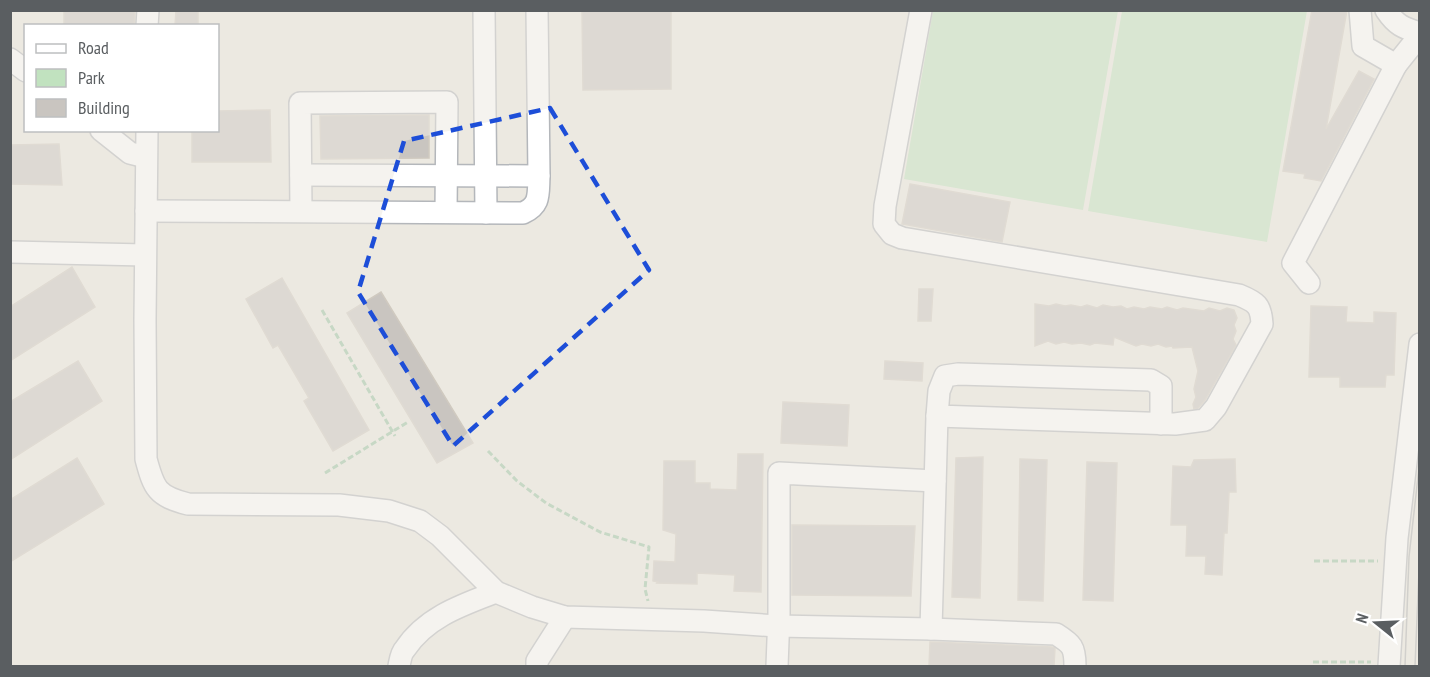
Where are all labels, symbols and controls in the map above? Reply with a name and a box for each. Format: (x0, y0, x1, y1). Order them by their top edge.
legend (24, 24, 219, 132)
text: Road (78, 36, 109, 59)
text: Park (78, 66, 105, 89)
text: Building (78, 96, 130, 119)
north arrow (1346, 593, 1406, 653)
text: N (1351, 611, 1373, 626)

